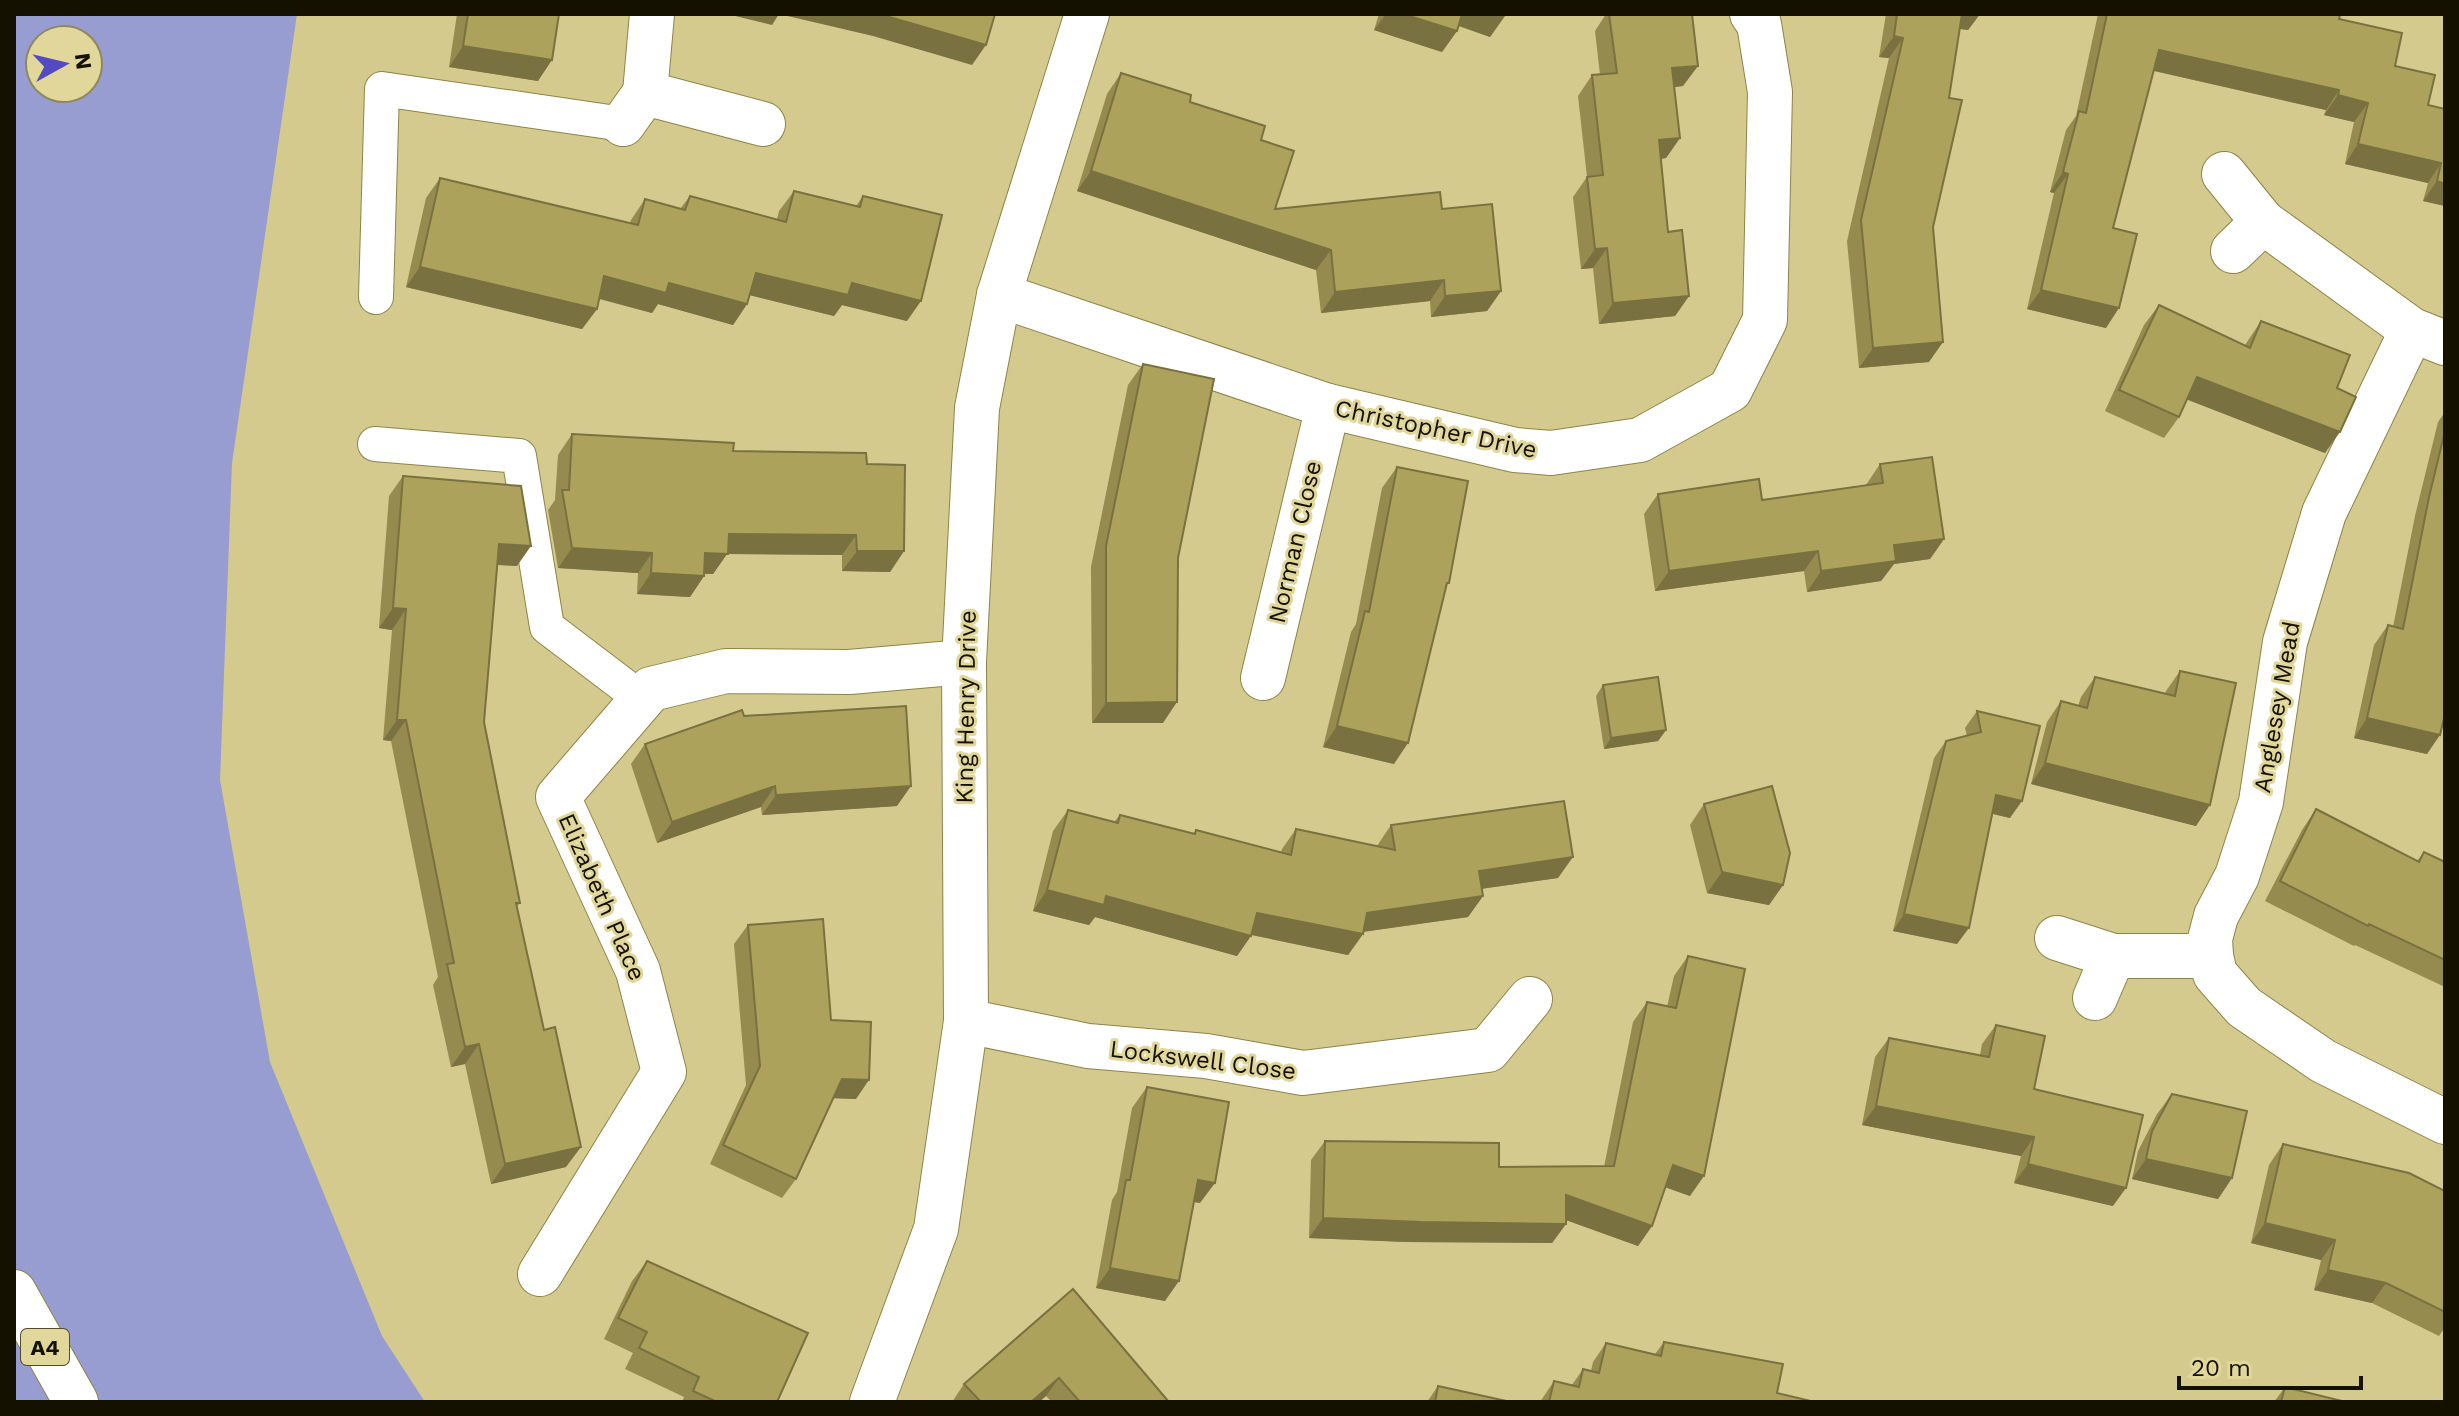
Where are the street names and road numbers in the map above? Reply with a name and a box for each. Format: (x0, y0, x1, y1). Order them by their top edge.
street label: Christopher Drive (1333, 394, 1539, 464)
street label: Norman Close (1263, 458, 1327, 626)
street label: King Henry Drive (950, 610, 982, 804)
street label: Anglesey Mead (2248, 619, 2306, 795)
street label: Elizabeth Place (553, 809, 651, 985)
street label: Lockswell Close (1108, 1035, 1298, 1085)
road number: A4 (21, 1329, 69, 1365)

